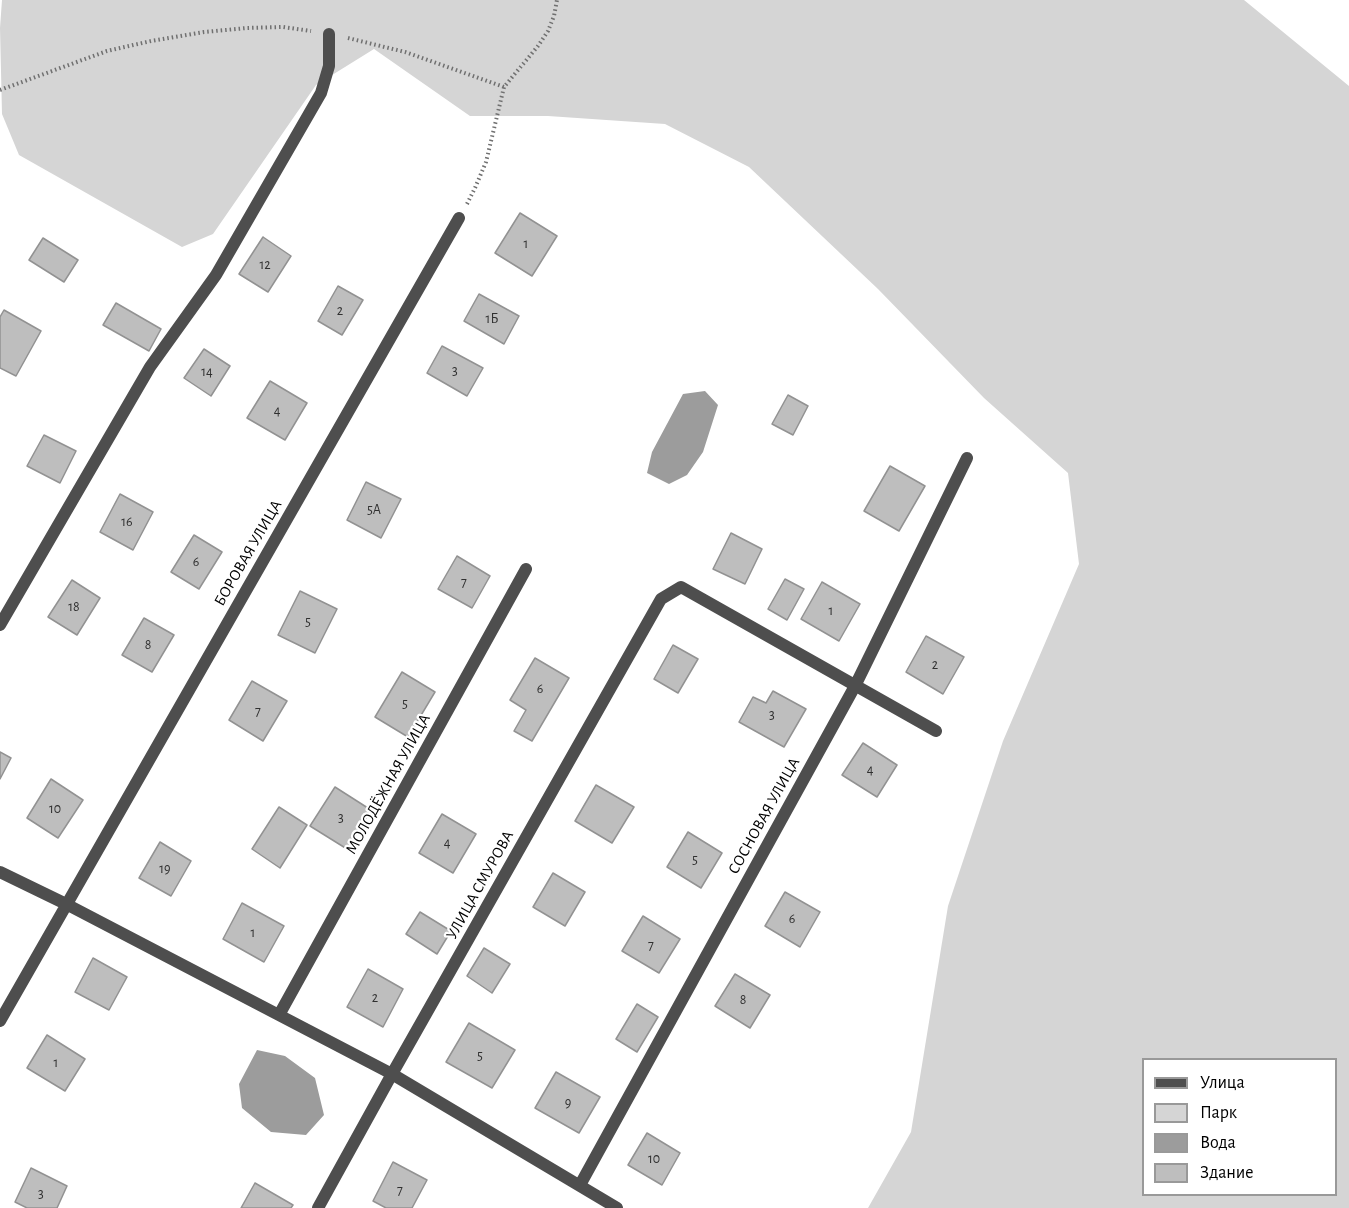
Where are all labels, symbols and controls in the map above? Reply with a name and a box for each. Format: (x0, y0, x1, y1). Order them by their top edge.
house number: 1 (524, 236, 528, 252)
house number: 12 (259, 257, 271, 273)
house number: 2 (337, 303, 343, 319)
house number: 1Б (486, 311, 498, 327)
house number: 3 (452, 363, 458, 379)
house number: 14 (201, 364, 213, 380)
house number: 4 (274, 403, 280, 419)
street label: БОРОВАЯ УЛИЦА (210, 497, 286, 609)
house number: 5А (367, 502, 381, 518)
house number: 16 (121, 514, 133, 530)
house number: 6 (193, 554, 199, 570)
house number: 7 (461, 574, 467, 590)
house number: 18 (68, 599, 80, 615)
house number: 1 (829, 603, 833, 619)
house number: 5 (305, 614, 311, 630)
house number: 8 (145, 637, 151, 653)
house number: 2 (932, 657, 938, 673)
house number: 6 (537, 681, 543, 697)
house number: 5 (402, 696, 408, 712)
house number: 7 (255, 703, 261, 719)
house number: 3 (769, 707, 775, 723)
street label: МОЛОДЁЖНАЯ УЛИЦА (341, 710, 435, 858)
street label: СОСНОВАЯ УЛИЦА (724, 754, 804, 878)
house number: 4 (867, 762, 873, 778)
house number: 10 (49, 801, 61, 817)
house number: 3 (338, 810, 344, 826)
street label: УЛИЦА СМУРОВА (442, 827, 518, 943)
house number: 4 (444, 835, 450, 851)
house number: 5 (692, 852, 698, 868)
house number: 19 (159, 861, 171, 877)
house number: 6 (789, 911, 795, 927)
house number: 1 (251, 925, 255, 941)
house number: 7 (648, 937, 654, 953)
house number: 2 (372, 990, 378, 1006)
house number: 8 (740, 992, 746, 1008)
house number: 5 (477, 1048, 483, 1064)
house number: 1 (54, 1055, 58, 1071)
legend (1142, 1058, 1337, 1196)
text: Улица (1200, 1074, 1245, 1092)
house number: 9 (565, 1095, 571, 1111)
text: Парк (1200, 1104, 1237, 1122)
text: Вода (1200, 1134, 1236, 1152)
house number: 10 (648, 1151, 660, 1167)
text: Здание (1200, 1164, 1254, 1182)
house number: 7 (397, 1182, 403, 1198)
house number: 3 (38, 1186, 44, 1202)

